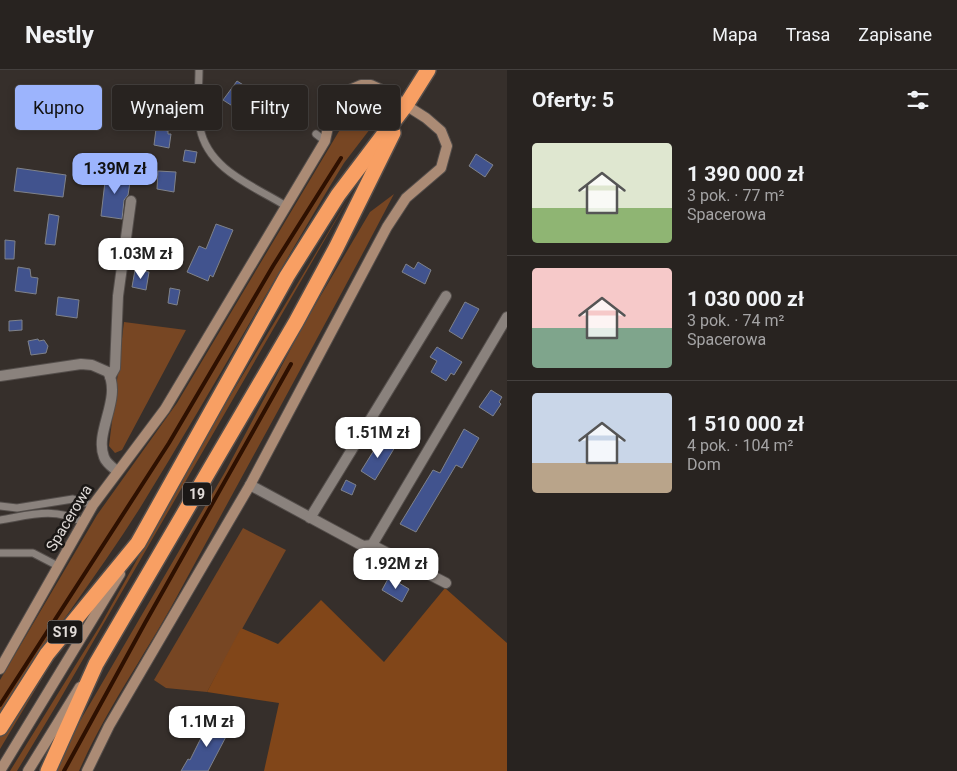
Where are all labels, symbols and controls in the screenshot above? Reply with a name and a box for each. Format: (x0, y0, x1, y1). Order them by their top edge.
text: Nestly (25, 21, 94, 49)
text: Mapa (712, 24, 758, 45)
text: Trasa (786, 24, 830, 45)
text: Zapisane (858, 24, 932, 45)
chip: Kupno (15, 85, 102, 130)
chip: Wynajem (112, 85, 222, 130)
chip: Filtry (232, 85, 308, 130)
chip: Nowe (318, 85, 400, 130)
icon: filters (904, 86, 932, 114)
text: Oferty: 5 (532, 88, 614, 112)
pin: 1.39M zł (63, 152, 167, 195)
text: 1.39M zł (83, 159, 147, 178)
text: 1 390 000 zł (687, 162, 804, 186)
icon: home (572, 163, 632, 223)
text: 3 pok. · 77 m² (687, 186, 784, 205)
text: Spacerowa (687, 205, 766, 224)
pin: 1.03M zł (89, 238, 193, 280)
text: 1.03M zł (109, 244, 173, 263)
text: 1 030 000 zł (687, 287, 804, 311)
icon: home (572, 288, 632, 348)
text: 3 pok. · 74 m² (687, 311, 784, 330)
text: Spacerowa (687, 330, 766, 349)
text: 1 510 000 zł (687, 412, 804, 436)
icon: home (572, 413, 632, 473)
pin: 1.51M zł (326, 416, 430, 459)
text: 1.51M zł (346, 423, 410, 442)
text: 4 pok. · 104 m² (687, 436, 793, 455)
text: Dom (687, 455, 721, 474)
street label: Spacerowa (42, 482, 96, 554)
road number: 19 (183, 482, 211, 506)
pin: 1.92M zł (344, 548, 448, 590)
text: 1.92M zł (364, 554, 428, 573)
road number: S19 (48, 620, 82, 644)
pin: 1.1M zł (161, 706, 253, 748)
text: 1.1M zł (180, 712, 234, 731)

